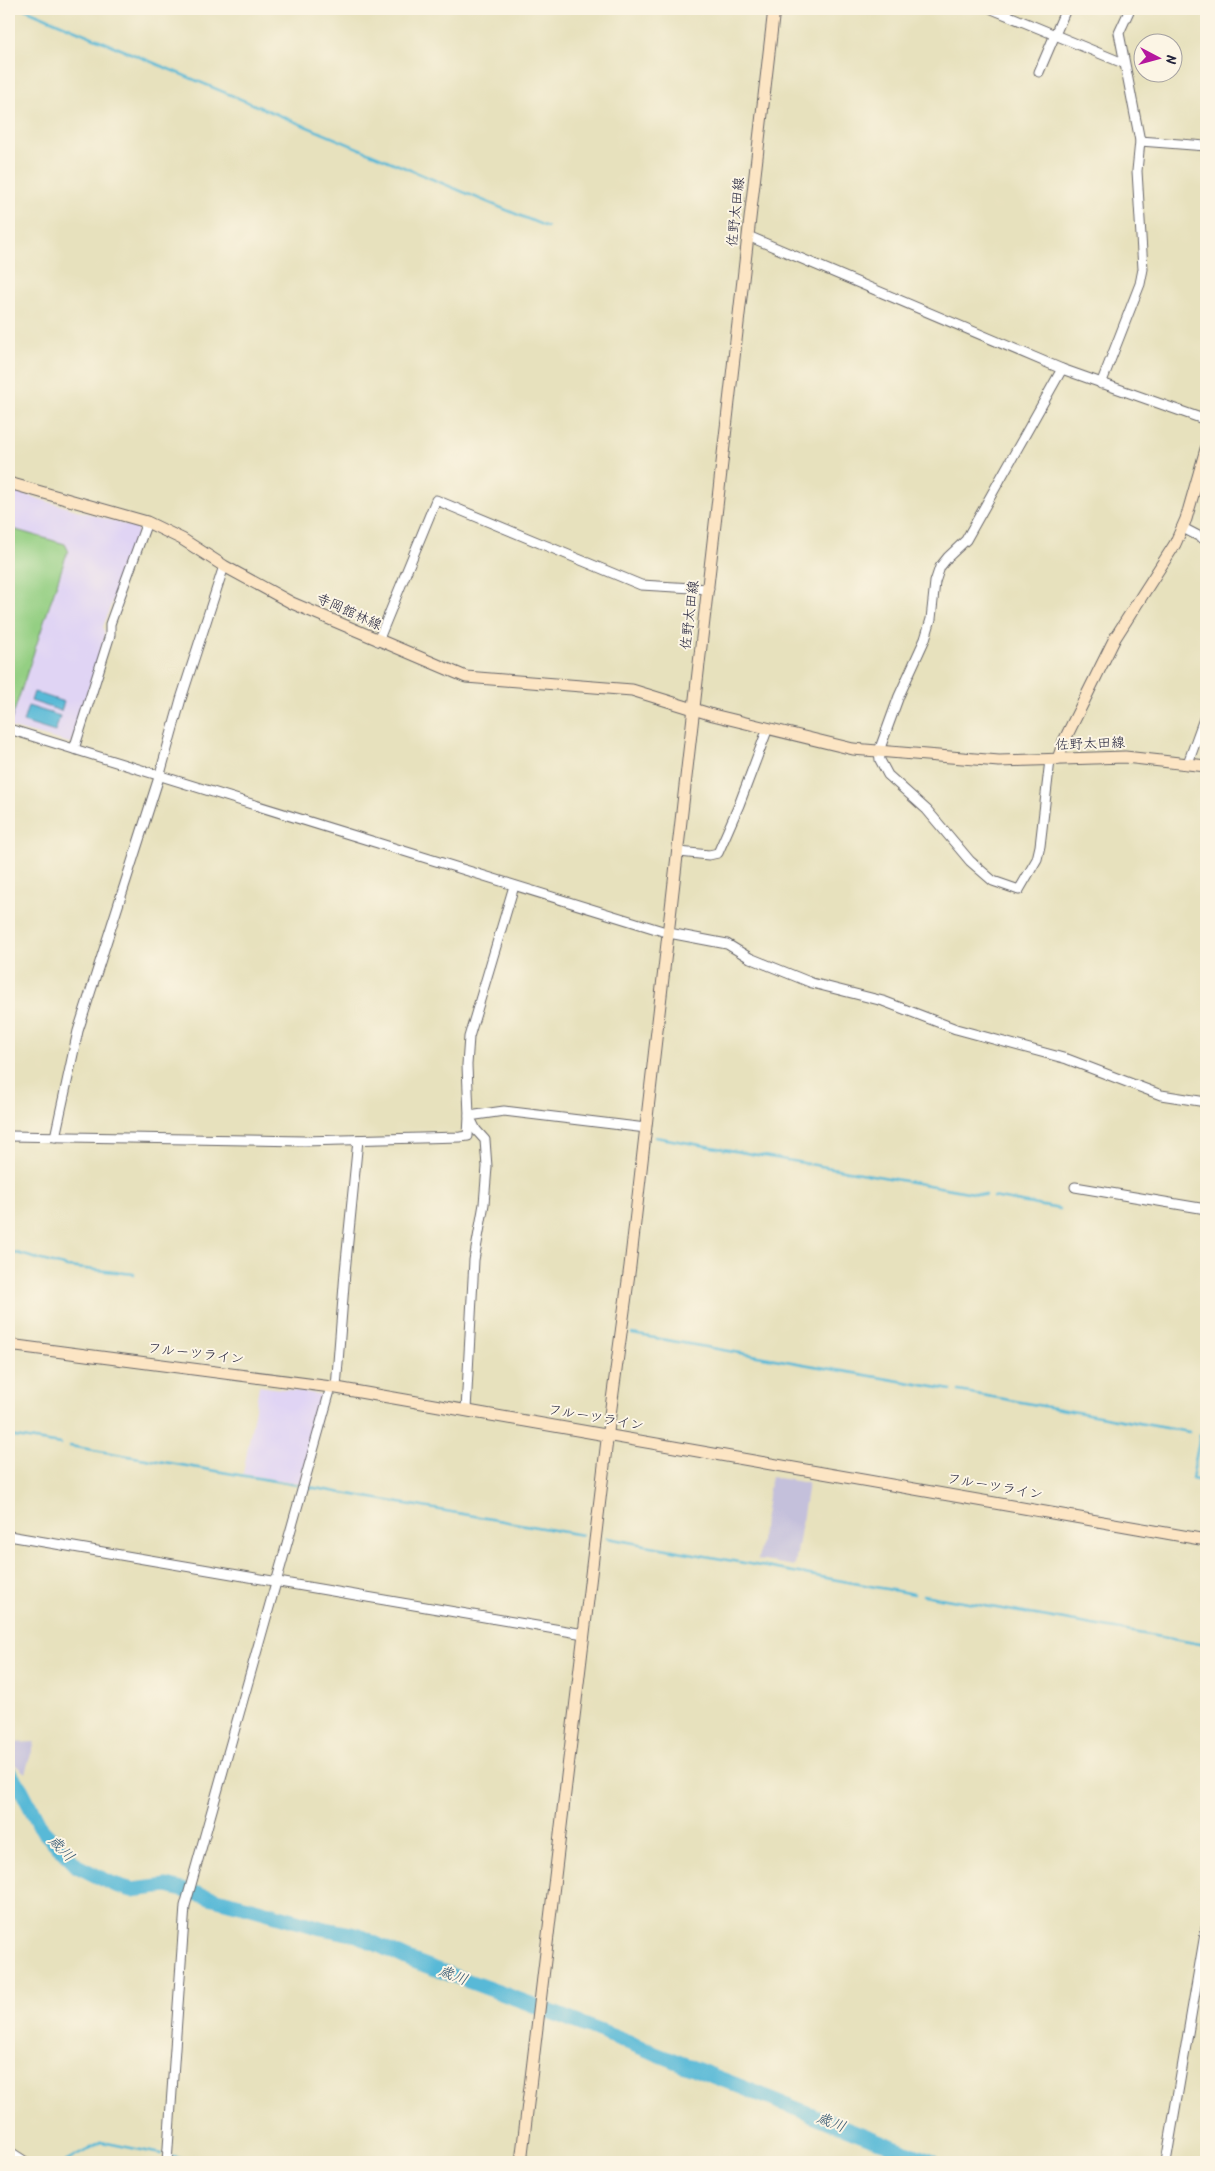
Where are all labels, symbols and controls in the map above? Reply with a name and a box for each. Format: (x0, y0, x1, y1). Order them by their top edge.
north arrow (1132, 32, 1182, 82)
text: N (1159, 54, 1181, 65)
street label: 佐野太田線 (721, 176, 751, 248)
street label: 佐野太田線 (675, 579, 705, 651)
street label: 寺岡館林線 (313, 588, 385, 636)
street label: 佐野太田線 (1055, 732, 1125, 756)
street label: フルーツライン (146, 1337, 246, 1371)
street label: フルーツライン (546, 1399, 646, 1437)
street label: フルーツライン (945, 1468, 1045, 1506)
water label: 歳川 (42, 1830, 80, 1868)
water label: 歳川 (435, 1959, 471, 1993)
water label: 歳川 (813, 2106, 849, 2140)

